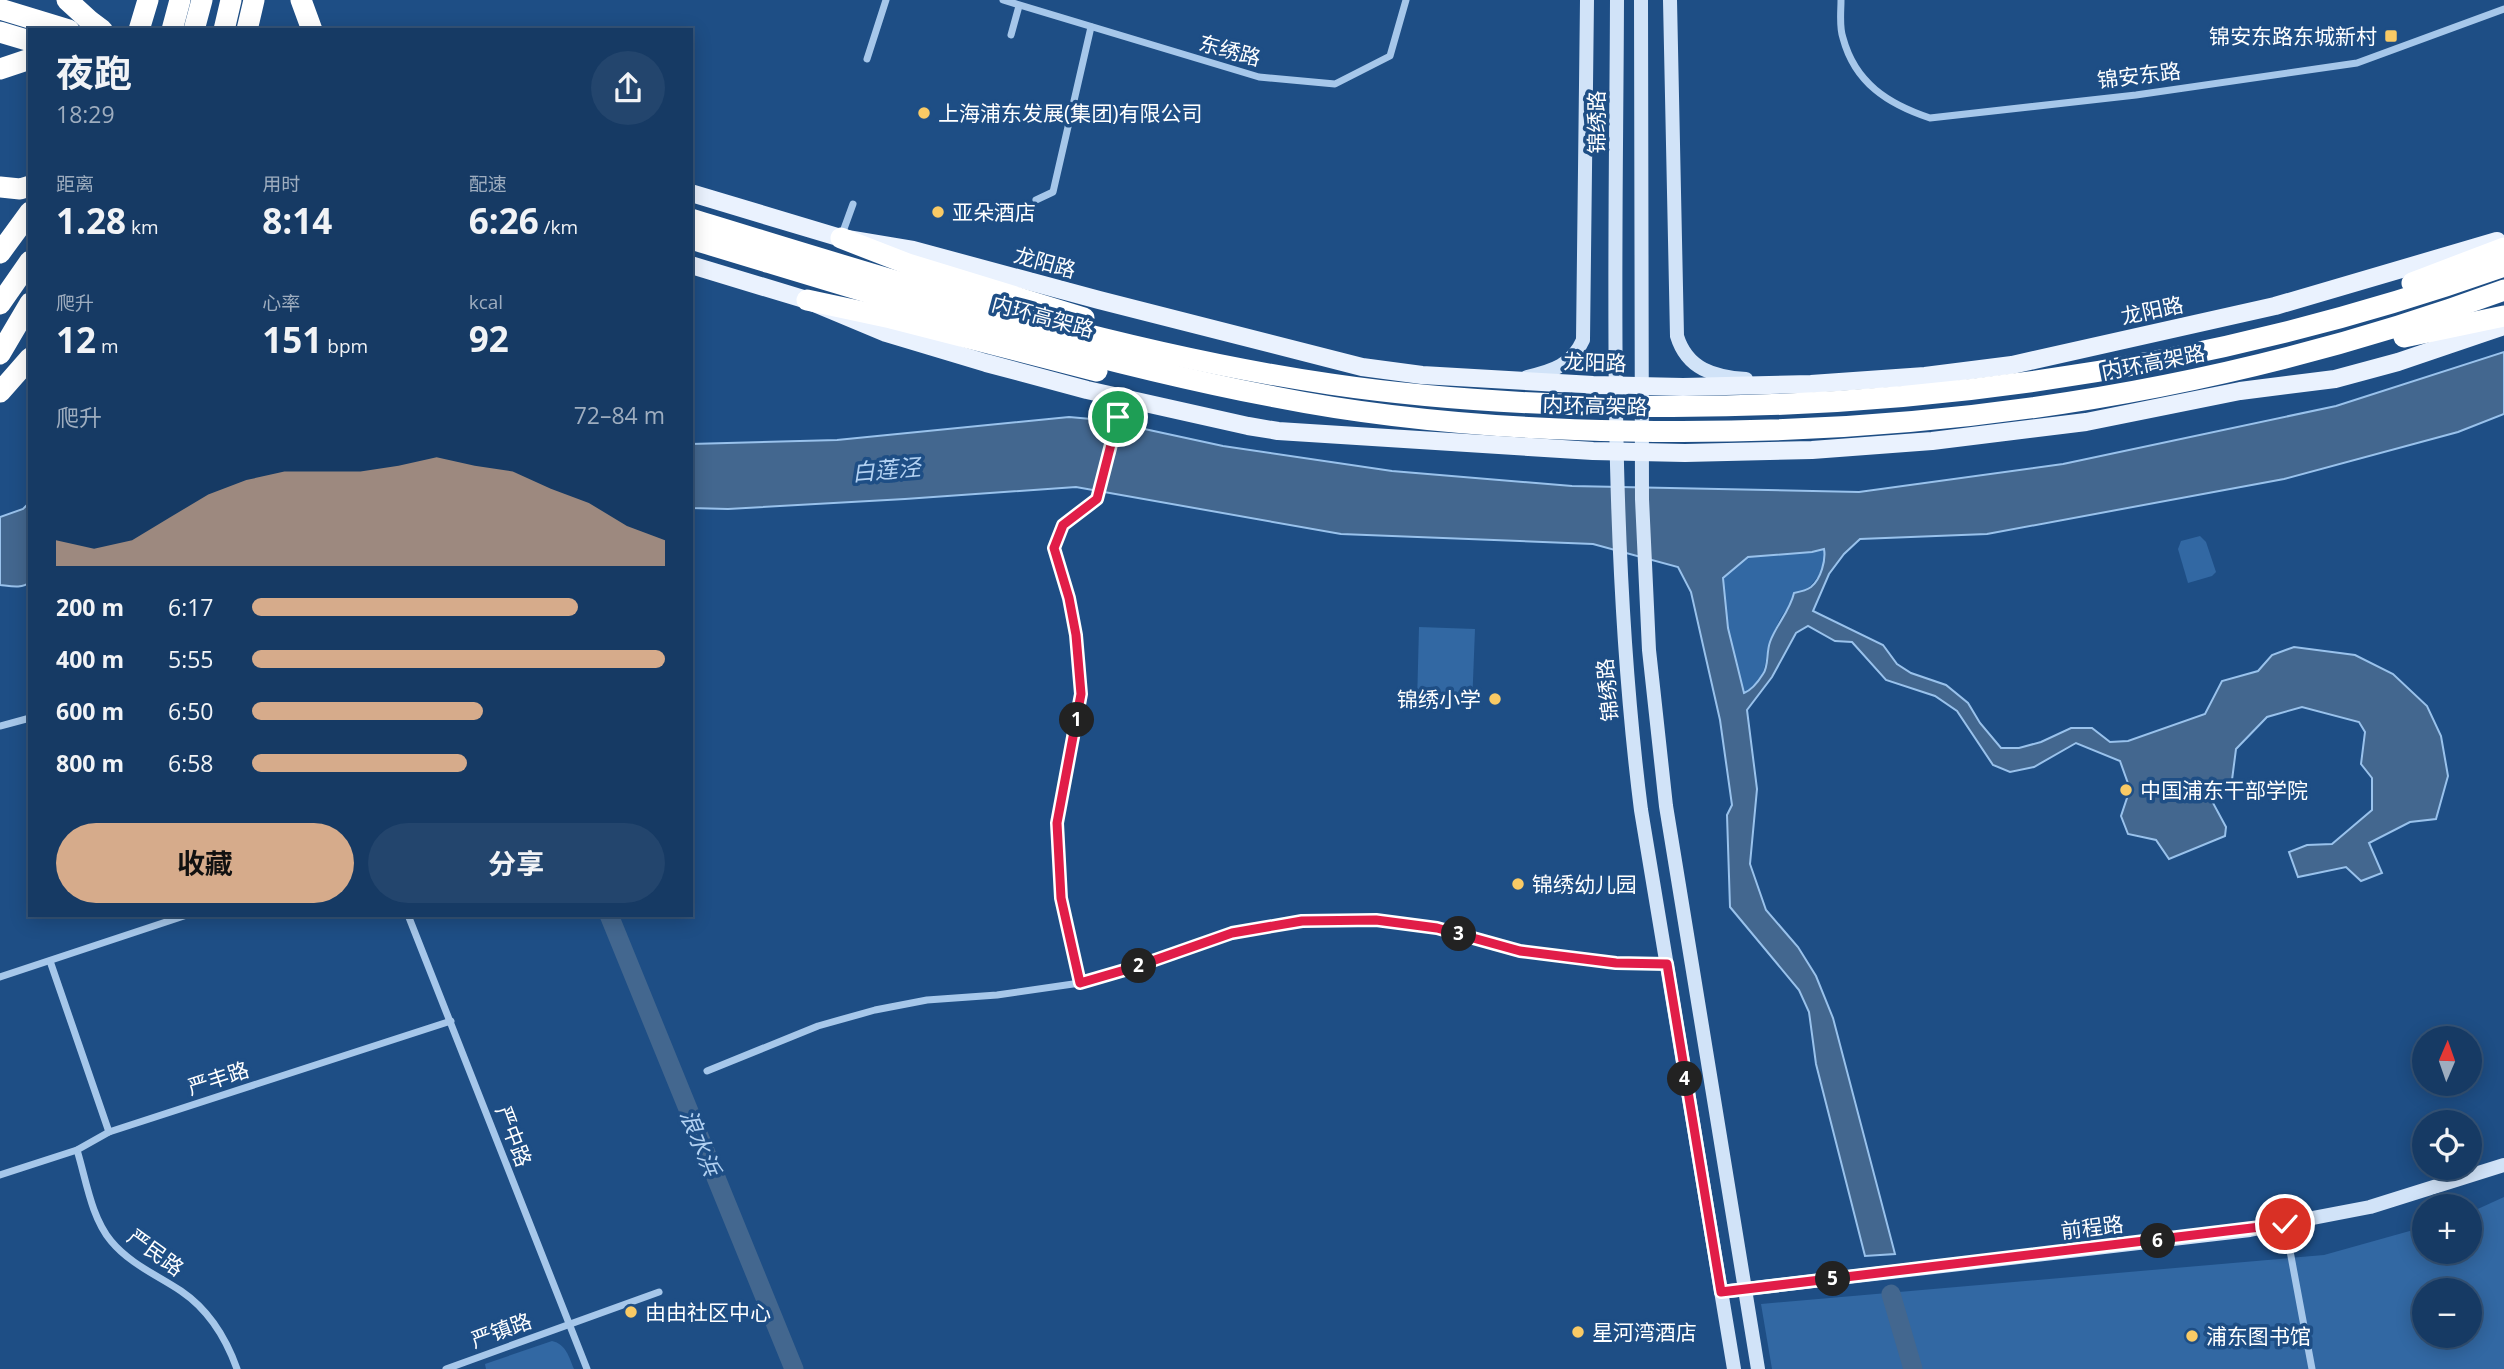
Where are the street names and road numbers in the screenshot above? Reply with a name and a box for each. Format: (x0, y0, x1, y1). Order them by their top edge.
street label: 东绣路 (1196, 28, 1264, 72)
street label: 锦安东路 (2096, 56, 2182, 94)
street label: 锦绣路 (1582, 91, 1610, 154)
street label: 龙阳路 (1011, 240, 1079, 284)
street label: 内环高架路 (989, 289, 1097, 343)
street label: 龙阳路 (2118, 290, 2186, 330)
street label: 内环高架路 (2099, 338, 2207, 386)
street label: 龙阳路 (1563, 347, 1627, 377)
street label: 内环高架路 (1542, 389, 1648, 421)
street label: 锦绣路 (1590, 657, 1624, 723)
street label: 严丰路 (184, 1055, 252, 1101)
street label: 严中路 (490, 1102, 538, 1170)
street label: 前程路 (2059, 1209, 2125, 1245)
street label: 严民路 (122, 1222, 190, 1282)
street label: 严镇路 (467, 1306, 535, 1354)

